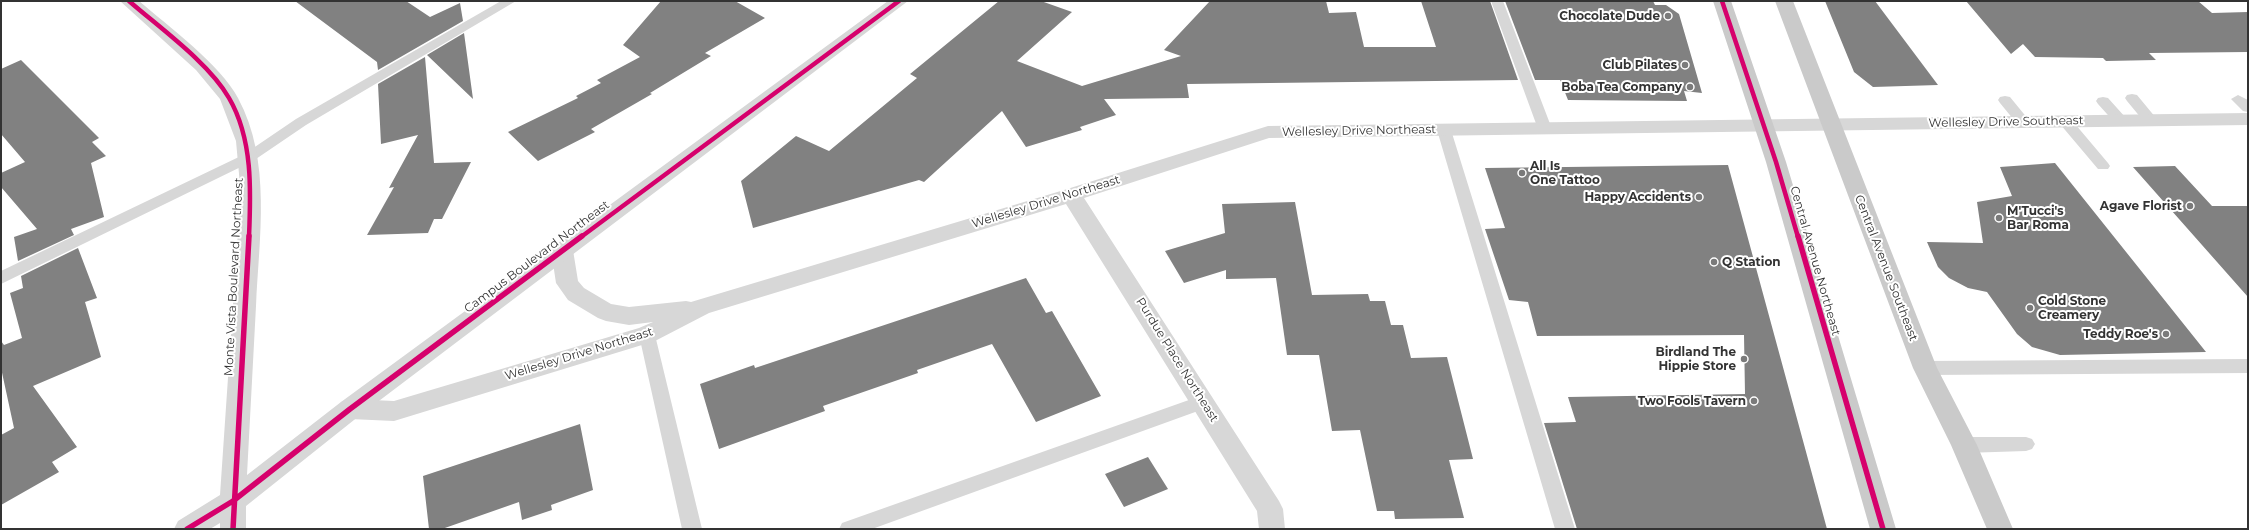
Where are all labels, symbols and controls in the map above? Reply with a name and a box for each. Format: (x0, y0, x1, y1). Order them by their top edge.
place label: Chocolate Dude (1559, 9, 1660, 23)
marker: Chocolate Dude (1663, 11, 1673, 21)
place label: Club Pilates (1602, 58, 1677, 72)
marker: Club Pilates (1680, 60, 1690, 70)
place label: Boba Tea Company (1561, 80, 1682, 94)
marker: Boba Tea Company (1685, 82, 1695, 92)
street label: Wellesley Drive Southeast (1928, 113, 2084, 131)
street label: Wellesley Drive Northeast (1282, 122, 1436, 140)
place label: All Is One Tattoo (1530, 159, 1600, 187)
marker: All Is One Tattoo (1517, 168, 1527, 178)
street label: Wellesley Drive Northeast (970, 173, 1122, 231)
street label: Monte Vista Boulevard Northeast (222, 177, 246, 377)
street label: Central Avenue Northeast (1787, 185, 1843, 337)
place label: Happy Accidents (1584, 190, 1691, 204)
marker: Happy Accidents (1694, 192, 1704, 202)
street label: Central Avenue Southeast (1851, 193, 1921, 343)
street label: Campus Boulevard Northeast (462, 198, 612, 316)
place label: Agave Florist (2100, 199, 2182, 213)
marker: Agave Florist (2185, 201, 2195, 211)
place label: M'Tucci's Bar Roma (2007, 204, 2069, 232)
marker: M'Tucci's Bar Roma (1994, 213, 2004, 223)
place label: Q Station (1722, 255, 1781, 269)
marker: Q Station (1709, 257, 1719, 267)
place label: Cold Stone Creamery (2038, 294, 2106, 322)
street label: Purdue Place Northeast (1133, 295, 1221, 425)
marker: Cold Stone Creamery (2025, 303, 2035, 313)
street label: Wellesley Drive Northeast (503, 325, 655, 383)
place label: Teddy Roe's (2083, 327, 2158, 341)
marker: Teddy Roe's (2161, 329, 2171, 339)
place label: Birdland The Hippie Store (1655, 345, 1736, 373)
marker: Birdland The Hippie Store (1739, 354, 1749, 364)
place label: Two Fools Tavern (1638, 394, 1746, 408)
marker: Two Fools Tavern (1749, 396, 1759, 406)

